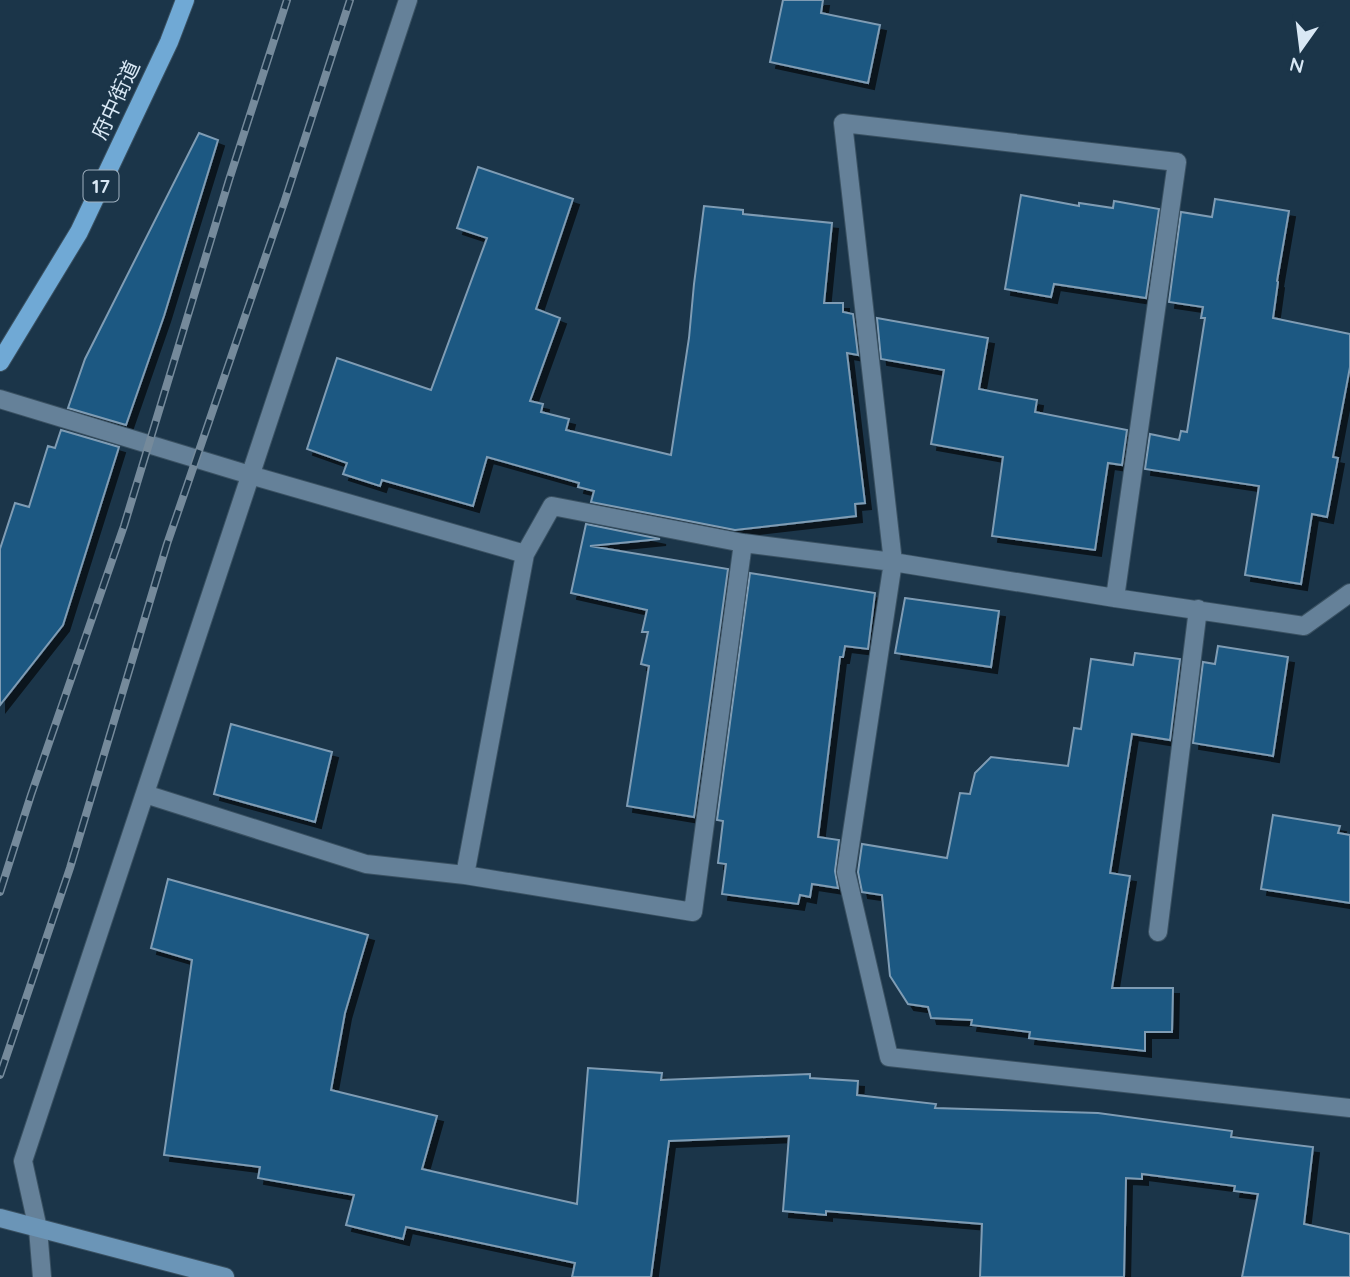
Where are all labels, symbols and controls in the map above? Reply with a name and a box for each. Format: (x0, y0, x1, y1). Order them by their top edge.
north arrow (1266, 14, 1336, 84)
text: N (1287, 52, 1307, 79)
street label: 府中街道 (86, 56, 145, 143)
road number: 17 (84, 170, 119, 202)

